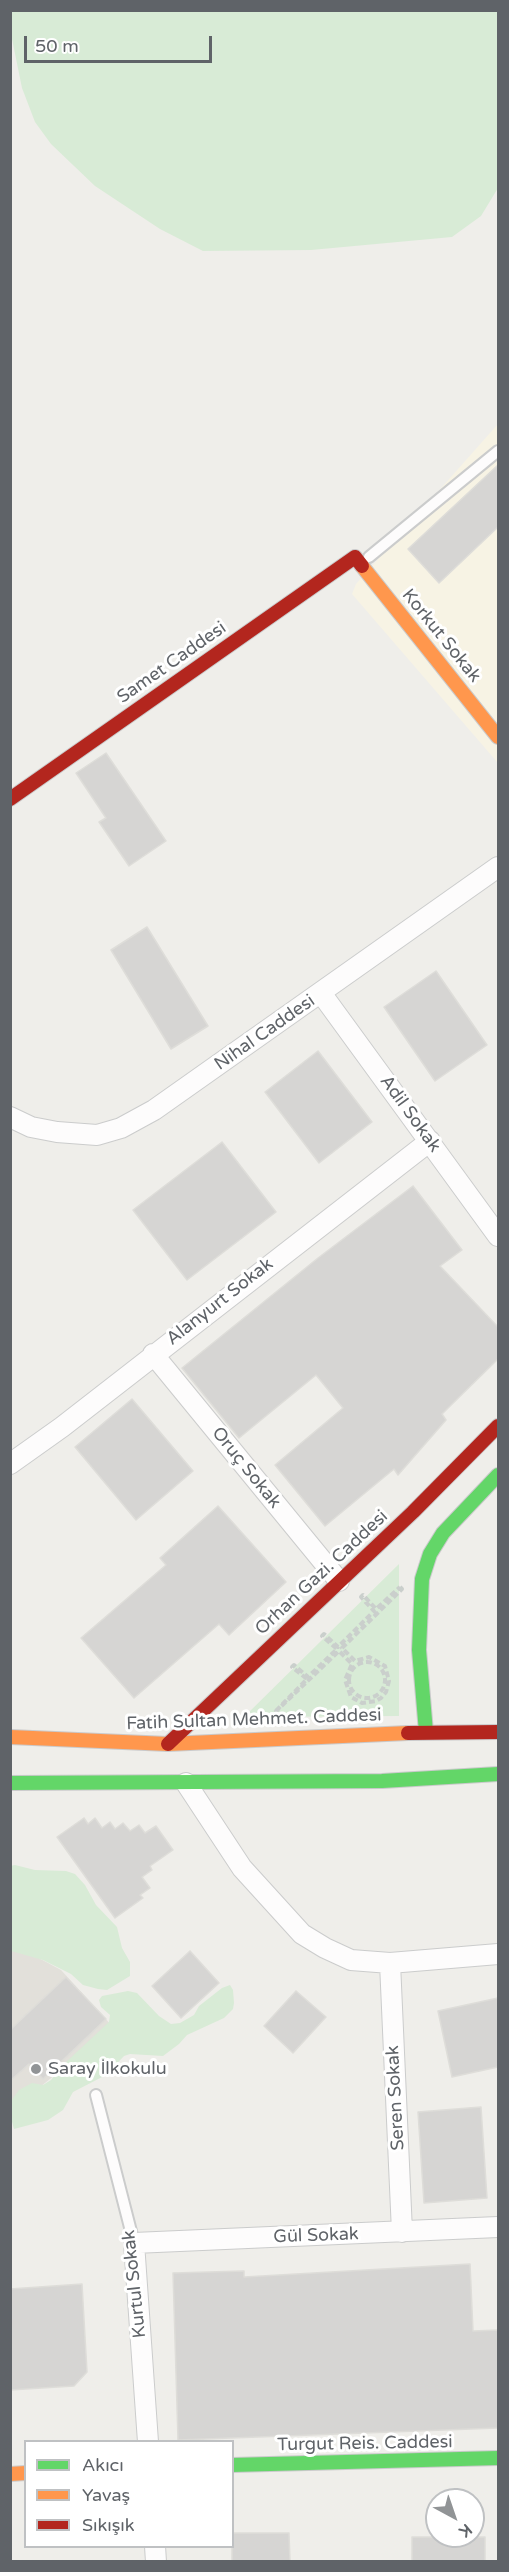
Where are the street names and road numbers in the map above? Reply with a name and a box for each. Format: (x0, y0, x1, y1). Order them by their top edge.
street label: Korkut Sokak (397, 585, 485, 687)
street label: Samet Caddesi (113, 617, 231, 709)
street label: Nihal Caddesi (211, 990, 319, 1076)
street label: Adil Sokak (375, 1071, 445, 1157)
street label: Alanyurt Sokak (162, 1254, 278, 1350)
street label: Oruç Sokak (207, 1423, 285, 1513)
street label: Orhan Gazi. Caddesi (251, 1506, 393, 1640)
street label: Fatih Sultan Mehmet. Caddesi (126, 1705, 382, 1735)
street label: Seren Sokak (382, 2045, 410, 2151)
street label: Gül Sokak (273, 2224, 359, 2248)
street label: Kurtul Sokak (119, 2229, 151, 2339)
street label: Turgut Reis. Caddesi (277, 2432, 453, 2456)

